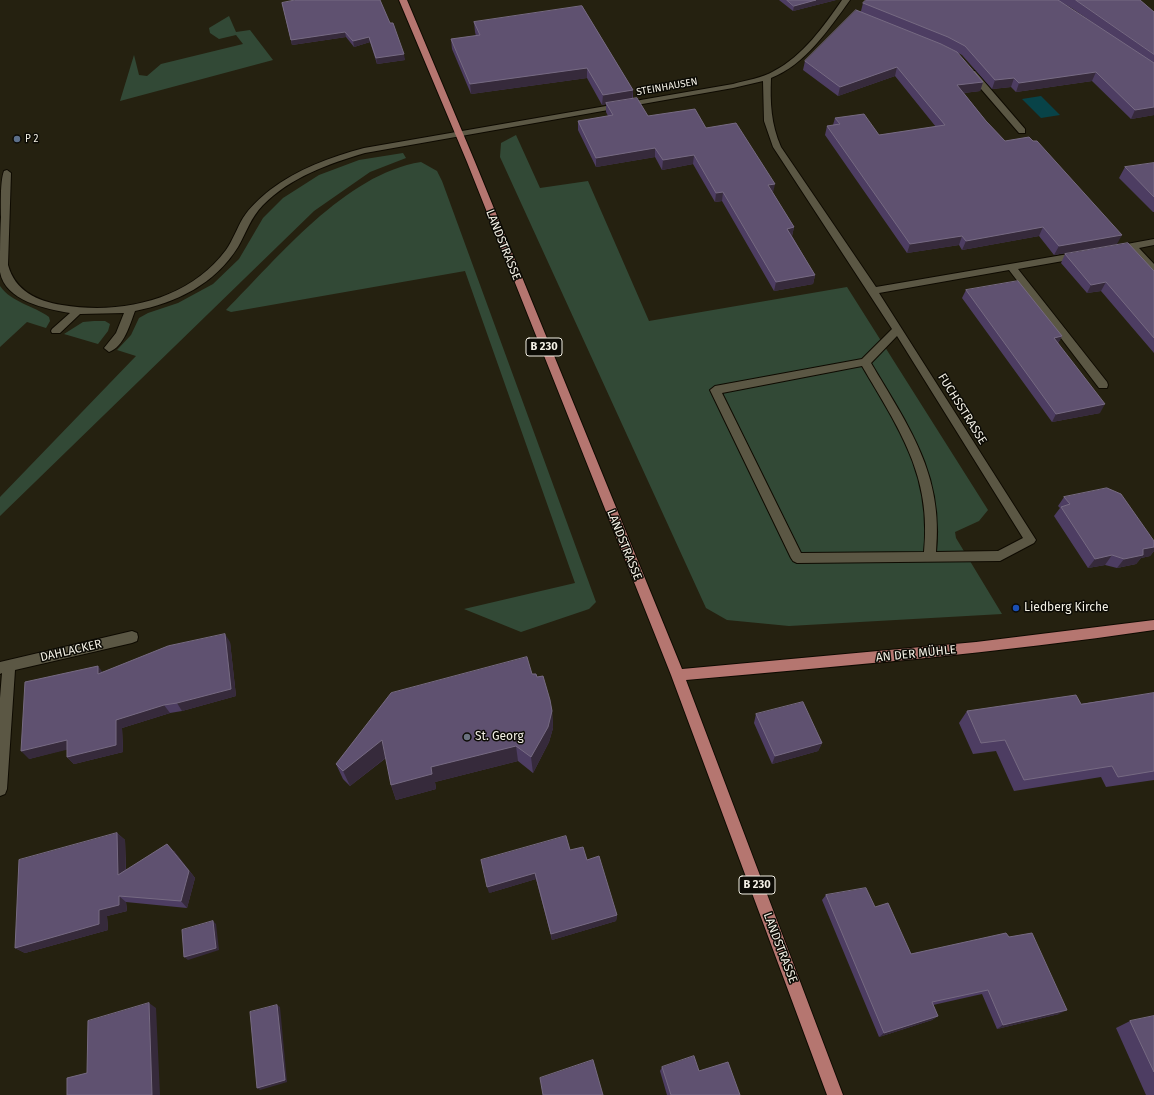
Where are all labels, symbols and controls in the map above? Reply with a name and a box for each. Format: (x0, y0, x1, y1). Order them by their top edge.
street label: STEINHAUSEN (635, 76, 699, 98)
place label: P 2 (25, 133, 38, 145)
marker: P 2 (12, 134, 22, 144)
street label: LANDSTRASSE (482, 208, 524, 282)
road number: B 230 (526, 338, 562, 356)
street label: FUCHSSTRASSE (934, 371, 990, 447)
street label: LANDSTRASSE (603, 508, 645, 582)
place label: Liedberg Kirche (1024, 601, 1109, 615)
marker: Liedberg Kirche (1011, 603, 1021, 613)
street label: DAHLACKER (39, 637, 103, 665)
street label: AN DER MÜHLE (875, 643, 957, 665)
place label: St. Georg (475, 730, 524, 744)
marker: St. Georg (462, 732, 472, 742)
road number: B 230 (739, 876, 775, 894)
street label: LANDSTRASSE (760, 911, 800, 985)

